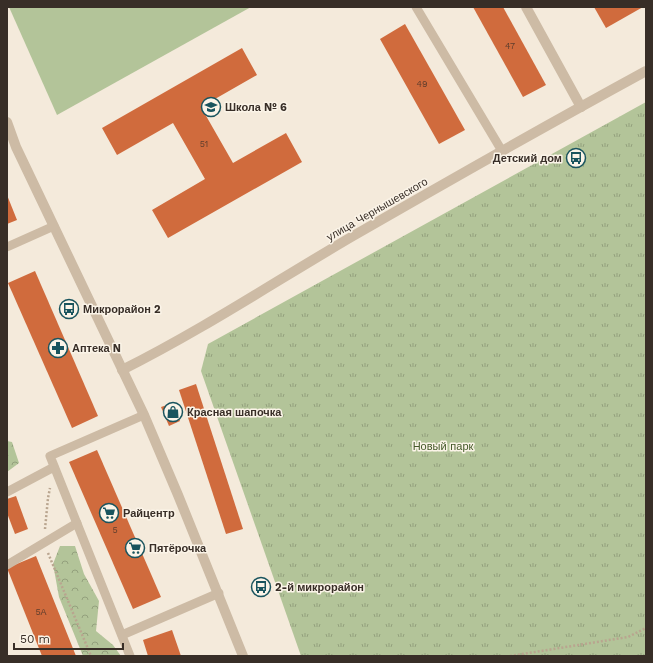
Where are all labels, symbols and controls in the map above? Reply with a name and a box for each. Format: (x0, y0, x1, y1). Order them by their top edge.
house number: 47 (505, 41, 515, 51)
house number: 49 (416, 79, 428, 89)
school or university icon: Школа № 6 (200, 96, 222, 118)
place label: Школа № 6 (225, 101, 287, 114)
house number: 51 (200, 139, 208, 149)
bus stop icon: Детский дом (565, 147, 587, 169)
place label: Детский дом (493, 152, 562, 165)
street label: улица Чернышевского (324, 175, 430, 244)
bus stop icon: Микрорайон 2 (58, 298, 80, 320)
place label: Микрорайон 2 (83, 303, 161, 316)
pharmacy icon: Аптека N (47, 337, 69, 359)
place label: Аптека N (72, 342, 121, 355)
shop icon: Красная шапочка (162, 401, 184, 423)
place label: Красная шапочка (187, 406, 282, 419)
park label: Новый парк (413, 440, 474, 453)
supermarket icon: Райцентр (98, 502, 120, 524)
place label: Райцентр (123, 507, 175, 520)
house number: 5 (112, 525, 118, 535)
supermarket icon: Пятёрочка (124, 537, 146, 559)
place label: Пятёрочка (149, 542, 207, 555)
bus stop icon: 2-й микрорайон (250, 576, 272, 598)
place label: 2-й микрорайон (275, 581, 364, 594)
house number: 5А (35, 607, 47, 617)
scale bar (14, 625, 123, 651)
text: 50 m (20, 632, 50, 646)

